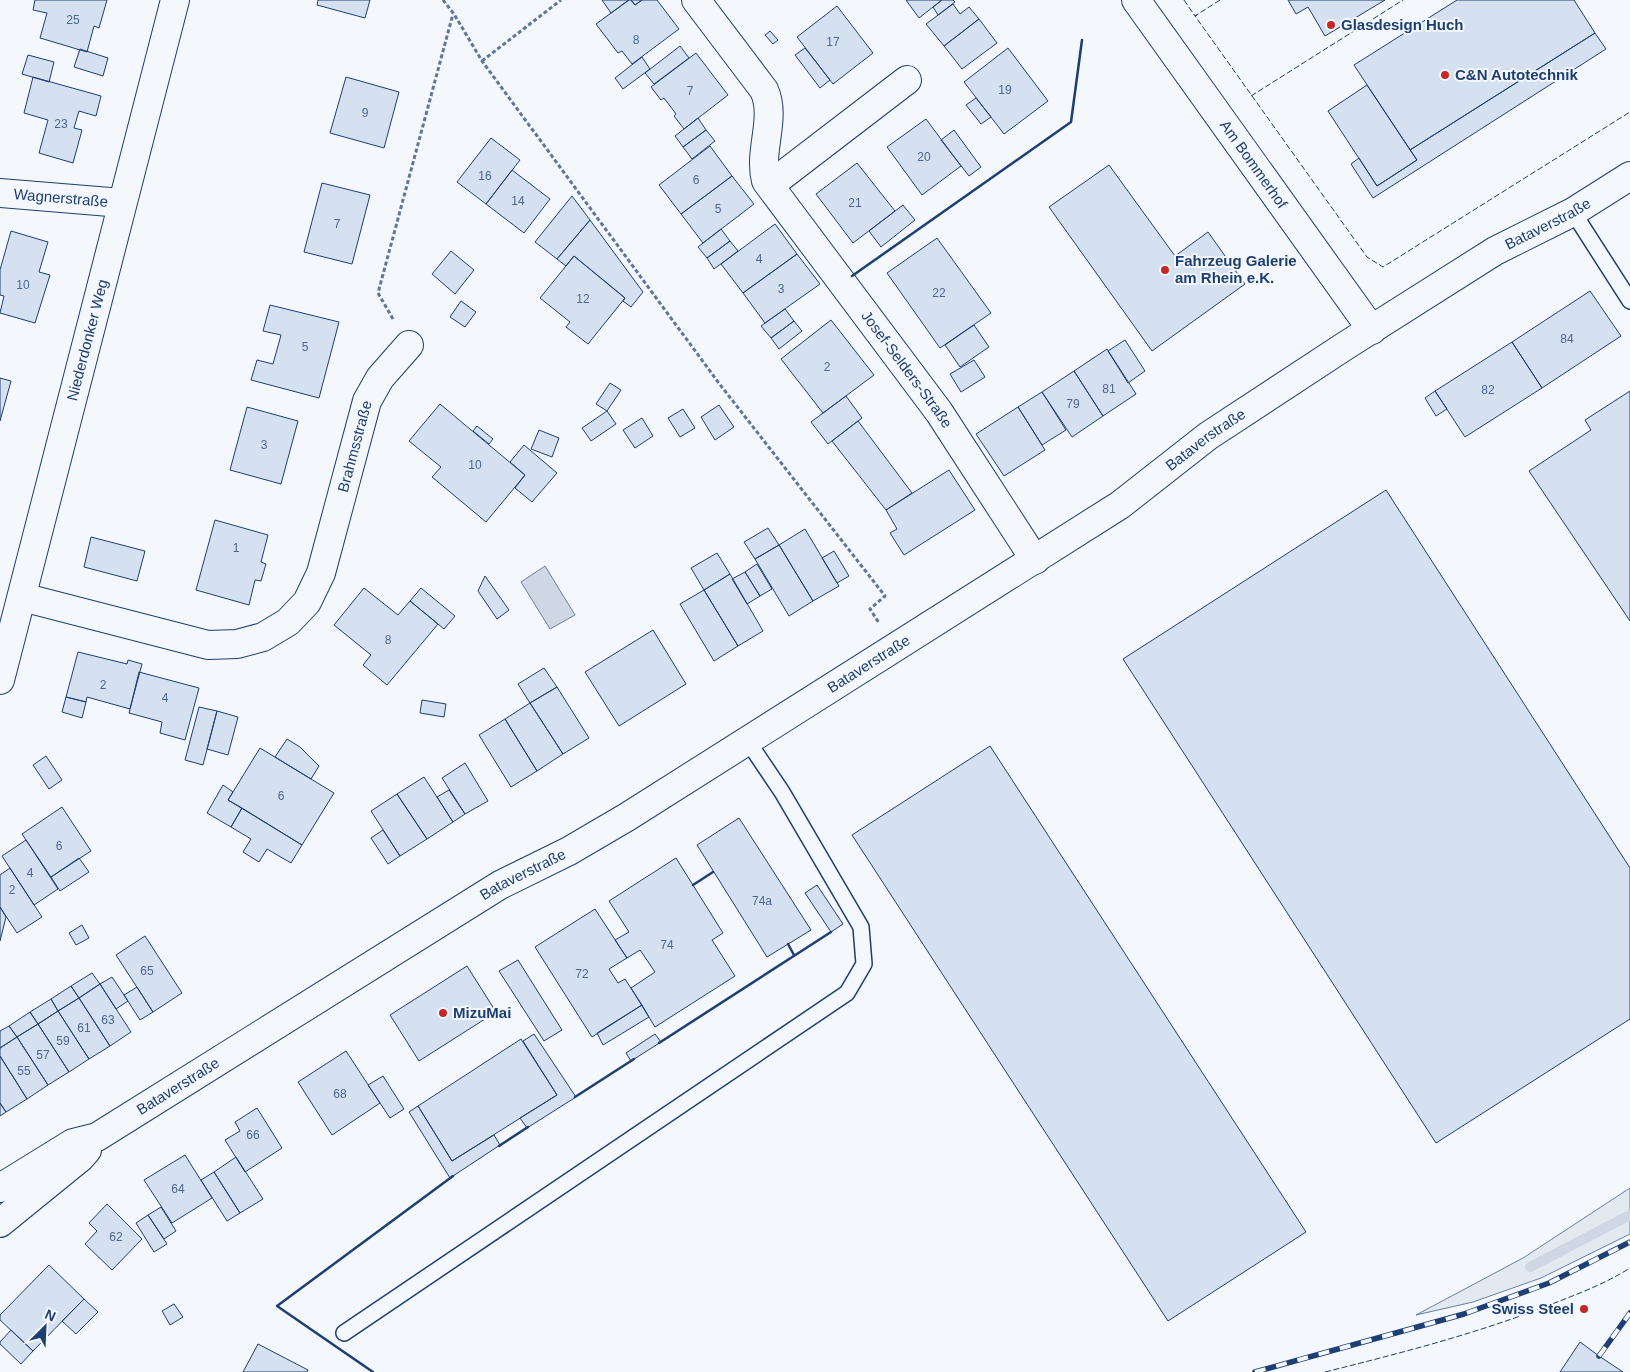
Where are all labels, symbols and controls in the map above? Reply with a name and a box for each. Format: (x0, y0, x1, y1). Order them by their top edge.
house number: 25 (66, 13, 80, 27)
place label: Glasdesign Huch (1341, 16, 1464, 33)
marker: Glasdesign Huch (1325, 19, 1337, 31)
house number: 8 (633, 33, 640, 47)
house number: 17 (826, 35, 840, 49)
place label: C&N Autotechnik (1455, 66, 1578, 83)
marker: C&N Autotechnik (1439, 69, 1451, 81)
house number: 19 (998, 83, 1012, 97)
house number: 7 (687, 84, 694, 98)
house number: 9 (362, 106, 369, 120)
house number: 23 (54, 117, 68, 131)
street label: Am Bommerhof (1217, 117, 1292, 212)
house number: 20 (917, 150, 931, 164)
house number: 16 (478, 169, 492, 183)
house number: 6 (693, 173, 700, 187)
street label: Wagnerstraße (13, 185, 109, 210)
house number: 14 (511, 194, 525, 208)
street label: Bataverstraße (1502, 194, 1594, 253)
house number: 21 (848, 196, 862, 210)
house number: 5 (715, 202, 722, 216)
house number: 7 (334, 217, 341, 231)
house number: 4 (756, 252, 763, 266)
place label: Fahrzeug Galerie am Rhein e.K. (1175, 252, 1297, 286)
marker: Fahrzeug Galerie am Rhein e.K. (1159, 264, 1171, 276)
street label: Niederdonker Weg (63, 277, 111, 403)
house number: 10 (16, 278, 30, 292)
house number: 3 (778, 282, 785, 296)
house number: 22 (932, 286, 946, 300)
house number: 12 (576, 292, 590, 306)
street label: Josef-Selders-Straße (858, 307, 956, 431)
house number: 84 (1560, 332, 1574, 346)
house number: 5 (302, 340, 309, 354)
house number: 2 (824, 360, 831, 374)
house number: 81 (1102, 382, 1116, 396)
house number: 82 (1481, 383, 1495, 397)
house number: 79 (1066, 397, 1080, 411)
street label: Brahmsstraße (334, 399, 375, 494)
street label: Bataverstraße (1162, 405, 1248, 474)
house number: 3 (261, 438, 268, 452)
house number: 10 (468, 458, 482, 472)
house number: 1 (233, 541, 240, 555)
street label: Bataverstraße (824, 631, 913, 696)
house number: 8 (385, 633, 392, 647)
house number: 2 (100, 678, 107, 692)
house number: 4 (162, 691, 169, 705)
house number: 6 (278, 789, 285, 803)
house number: 6 (56, 839, 63, 853)
street label: Bataverstraße (477, 845, 568, 903)
house number: 4 (27, 866, 34, 880)
house number: 2 (9, 883, 16, 897)
house number: 74a (752, 894, 772, 908)
house number: 74 (660, 938, 674, 952)
house number: 65 (140, 964, 154, 978)
house number: 72 (575, 967, 589, 981)
place label: MizuMai (453, 1004, 511, 1021)
marker: MizuMai (437, 1007, 449, 1019)
house number: 63 (101, 1013, 115, 1027)
house number: 61 (77, 1021, 91, 1035)
house number: 59 (56, 1034, 70, 1048)
house number: 57 (36, 1048, 50, 1062)
street label: Bataverstraße (133, 1054, 222, 1118)
house number: 55 (17, 1064, 31, 1078)
house number: 68 (333, 1087, 347, 1101)
house number: 66 (246, 1128, 260, 1142)
house number: 64 (171, 1182, 185, 1196)
house number: 62 (109, 1230, 123, 1244)
place label: Swiss Steel (1491, 1300, 1574, 1317)
north arrow (20, 1302, 70, 1352)
marker: Swiss Steel (1578, 1303, 1590, 1315)
text: N (42, 1306, 58, 1324)

